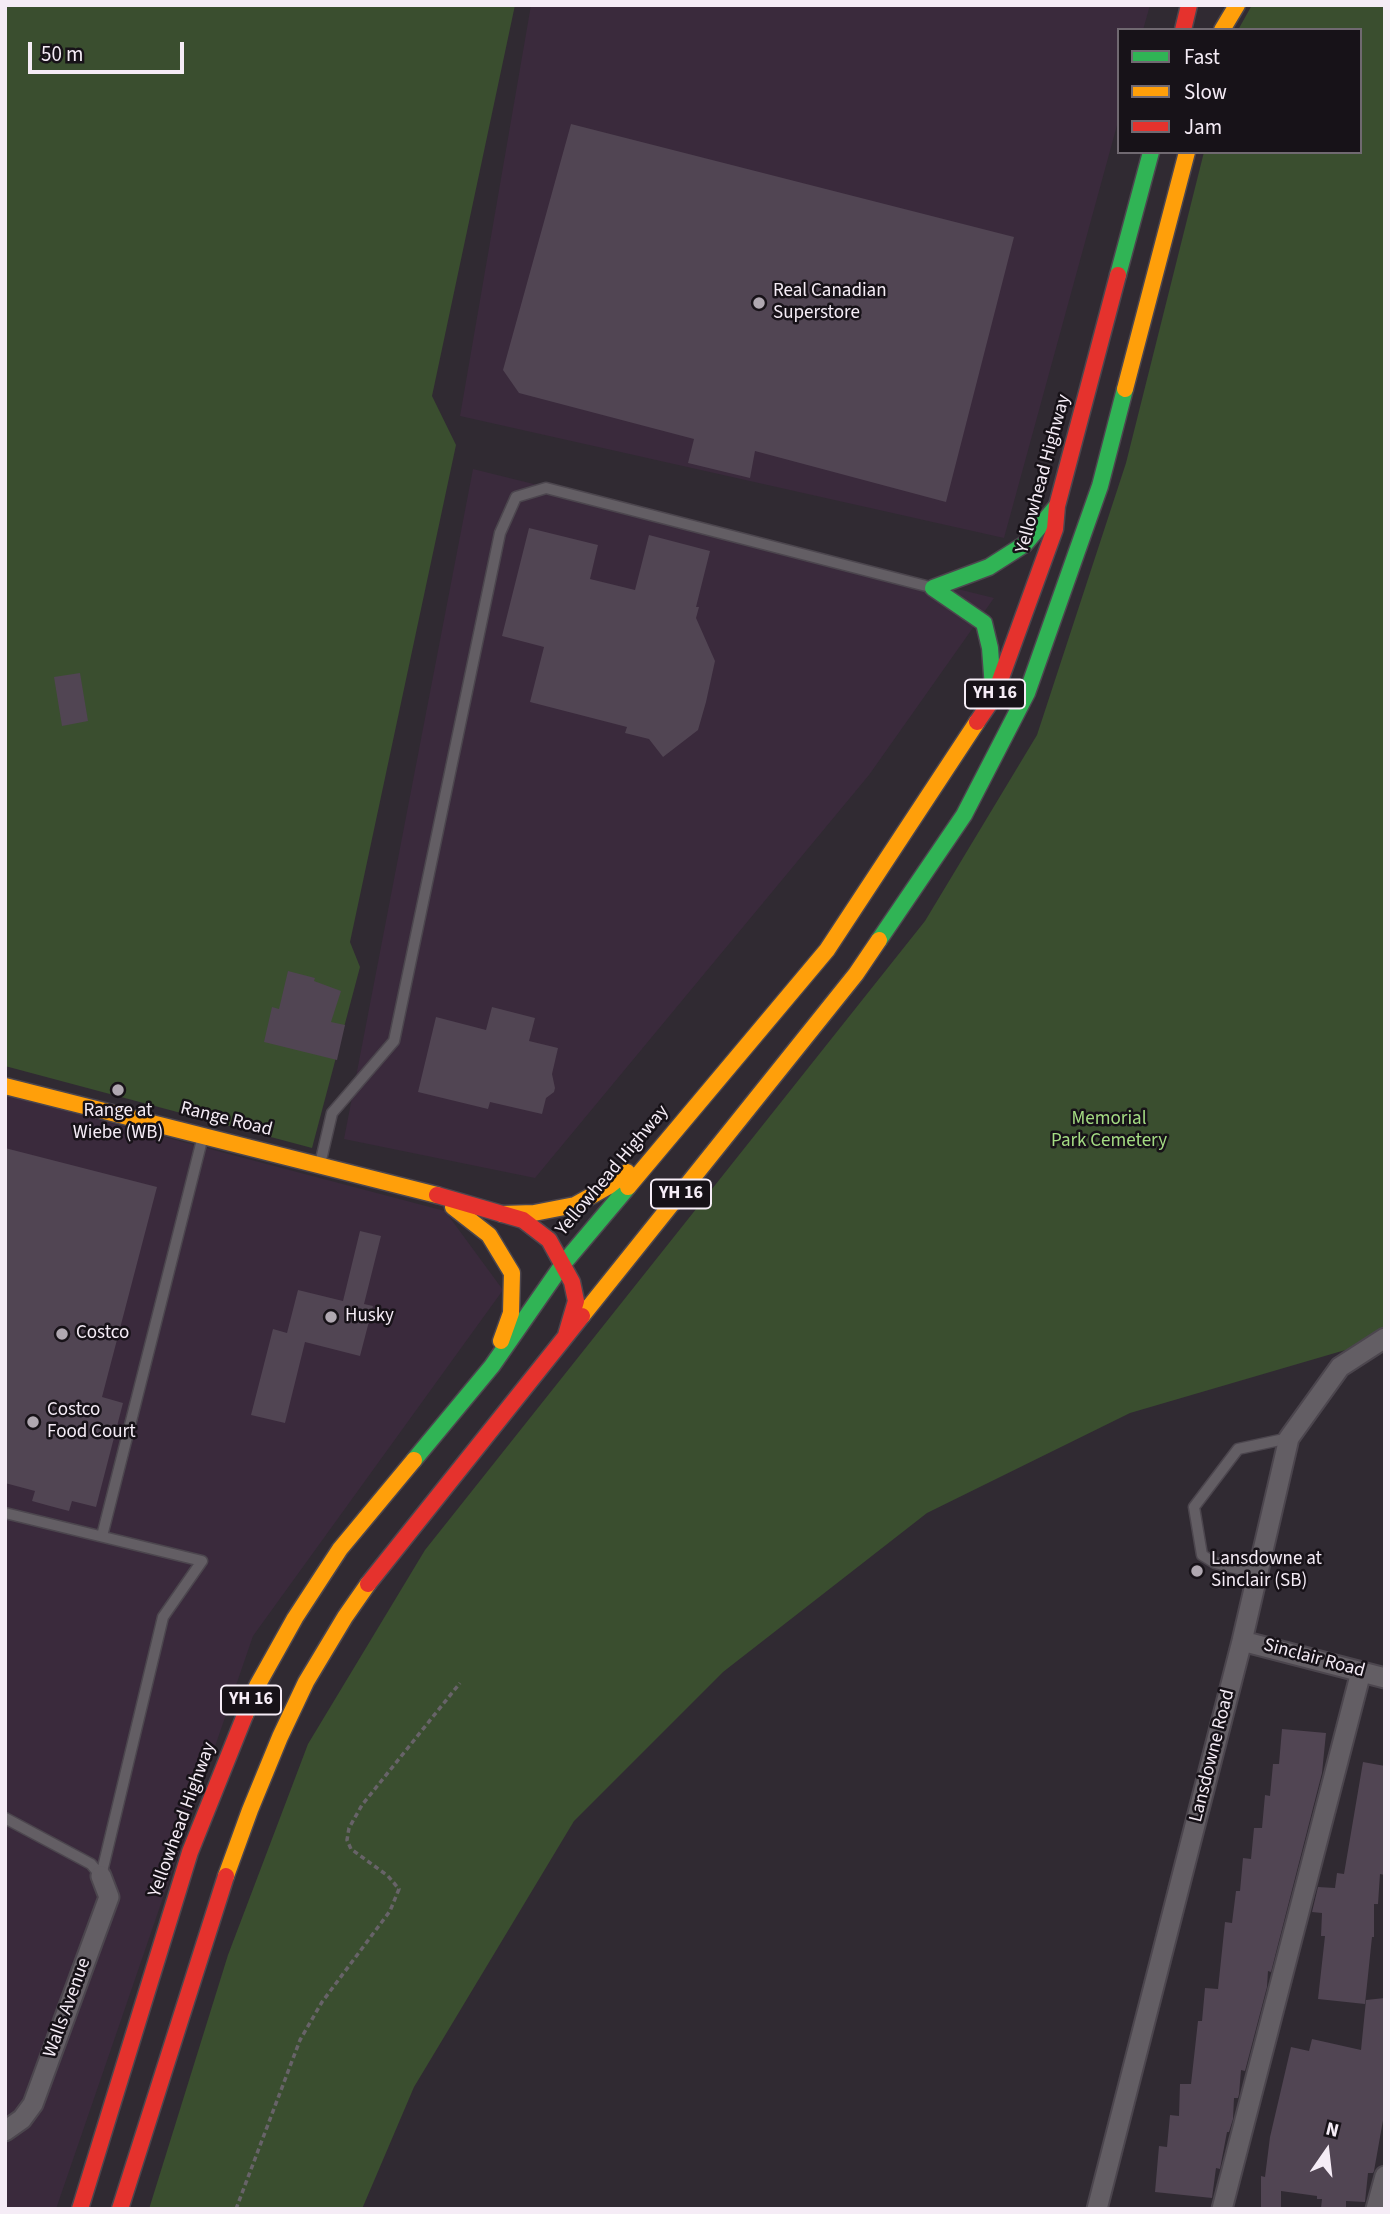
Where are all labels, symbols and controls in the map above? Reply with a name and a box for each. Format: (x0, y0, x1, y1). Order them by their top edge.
scale bar (32, 28, 187, 72)
legend (1117, 28, 1362, 154)
text: 50 m (41, 39, 83, 69)
text: Fast (1184, 42, 1220, 72)
text: Slow (1184, 77, 1227, 107)
text: Jam (1184, 112, 1222, 142)
place label: Real Canadian Superstore (773, 281, 887, 325)
marker: Real Canadian Superstore (751, 295, 767, 311)
street label: Yellowhead Highway (1012, 392, 1076, 556)
road number: YH 16 (965, 680, 1025, 708)
marker: Range at Wiebe (WB) (110, 1082, 126, 1098)
street label: Range Road (178, 1098, 274, 1142)
place label: Range at Wiebe (WB) (73, 1101, 163, 1145)
street label: Yellowhead Highway (552, 1101, 674, 1241)
park label: Memorial Park Cemetery (1051, 1109, 1167, 1153)
road number: YH 16 (651, 1180, 711, 1209)
place label: Husky (345, 1306, 394, 1328)
marker: Husky (323, 1309, 339, 1325)
place label: Costco (76, 1323, 129, 1345)
marker: Costco (54, 1326, 70, 1342)
place label: Costco Food Court (47, 1400, 136, 1444)
marker: Costco Food Court (25, 1414, 41, 1430)
place label: Lansdowne at Sinclair (SB) (1211, 1549, 1322, 1593)
marker: Lansdowne at Sinclair (SB) (1189, 1563, 1205, 1579)
street label: Sinclair Road (1261, 1635, 1367, 1683)
road number: YH 16 (221, 1686, 281, 1714)
street label: Lansdowne Road (1185, 1687, 1241, 1825)
street label: Yellowhead Highway (144, 1739, 222, 1901)
street label: Walls Avenue (39, 1955, 97, 2061)
north arrow (1292, 2116, 1362, 2186)
text: N (1323, 2116, 1342, 2145)

